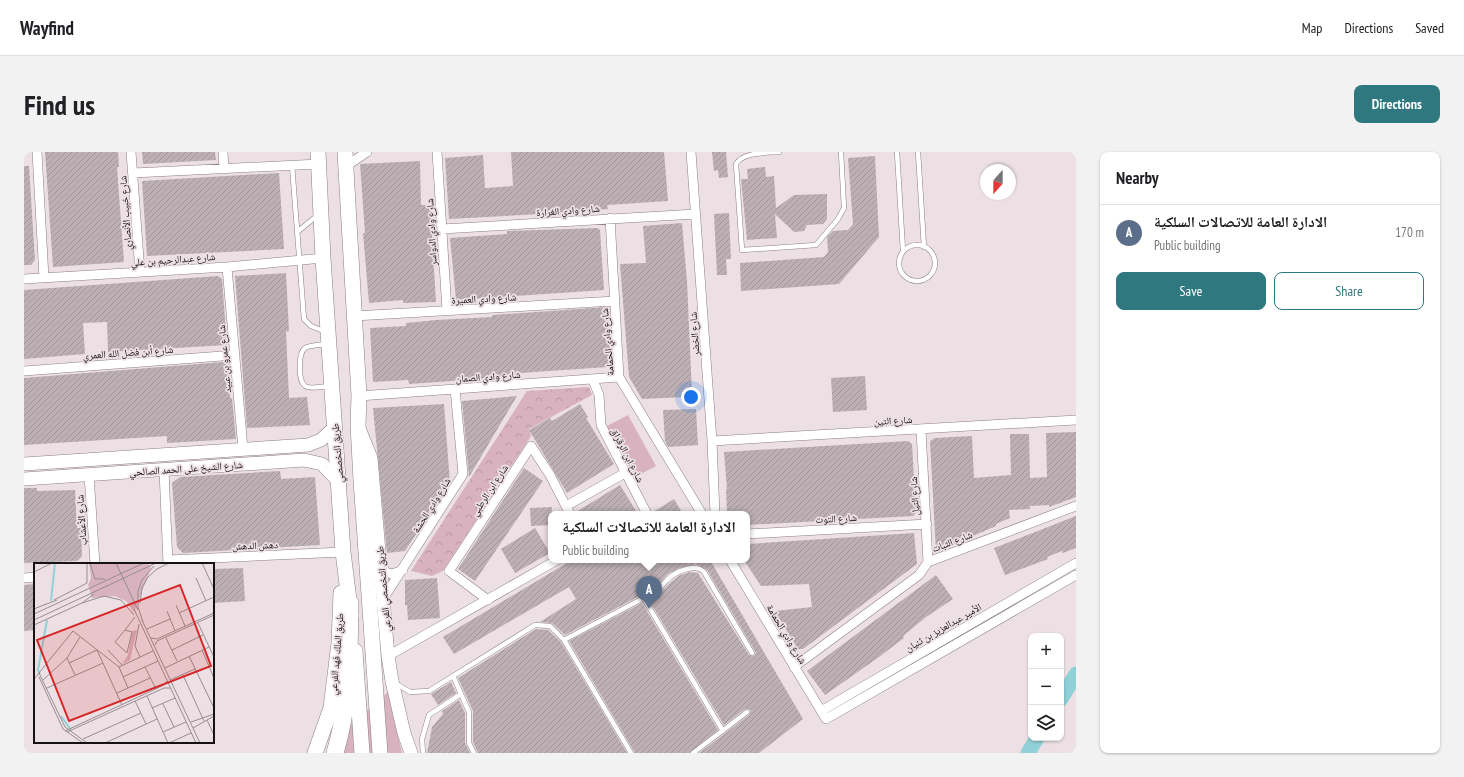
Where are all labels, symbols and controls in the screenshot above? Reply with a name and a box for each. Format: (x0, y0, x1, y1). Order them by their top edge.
text: Wayfind (20, 16, 74, 40)
text: Map (1302, 19, 1322, 37)
text: Directions (1344, 19, 1393, 37)
text: Saved (1415, 19, 1444, 37)
button: Directions (1354, 85, 1440, 123)
text: Find us (24, 86, 95, 123)
north arrow (980, 164, 1016, 200)
text: Nearby (1116, 167, 1159, 189)
street label: شارع خبيب الأنصاري (116, 175, 136, 251)
street label: شارع وادي الدواسر (423, 197, 441, 267)
street label: شارع وادي الغرارة (536, 202, 601, 221)
text: الادارة العامة للاتصالات السلكية (1154, 212, 1327, 231)
text: A (1126, 224, 1132, 241)
text: 170 m (1395, 224, 1424, 241)
text: Public building (1154, 237, 1221, 254)
street label: شارع عبدالرحيم بن علي (130, 250, 216, 270)
button: Save (1116, 272, 1266, 310)
button: Share (1274, 272, 1424, 310)
street label: شارع وادي العميرة (451, 290, 517, 308)
street label: شارع وادي الحمامة (598, 307, 618, 376)
street label: شارع الخضر (686, 311, 703, 357)
street label: شارع عمرو بن عبيد (215, 324, 234, 393)
street label: شارع أبن فضل الله العمري (82, 343, 174, 364)
street label: شارع وادي الصمان (455, 368, 522, 387)
your location (681, 387, 701, 407)
street label: شارع التين (873, 413, 913, 428)
street label: طريق التخصصي (328, 422, 348, 483)
street label: شارع ابن الرقراق (608, 426, 647, 485)
street label: شارع الشيخ على الحمد الصالحي (129, 458, 244, 480)
street label: شارع ابن الرطبي (468, 462, 512, 519)
street label: شارع وادي الحشة (409, 475, 455, 536)
street label: شارع التيل (907, 476, 922, 516)
street label: شارع الأعشاب (73, 494, 90, 546)
popup (548, 511, 750, 563)
street label: شارع التوت (815, 511, 858, 526)
text: الادارة العامة للاتصالات السلكية (562, 517, 736, 536)
street label: شارع الثبات (930, 528, 975, 555)
street label: دهش الدهش (232, 538, 278, 553)
text: Public building (562, 542, 629, 559)
street label: طريق التخصصي الفرعي (373, 545, 395, 632)
inset map (34, 563, 214, 743)
pin: A (636, 576, 662, 609)
street label: الأمير عبدالعزيز بن ثنيان (903, 600, 984, 655)
street label: شارع وادي الحمامة (762, 602, 810, 668)
street label: طريق الملك فهد الفرعي (326, 612, 348, 696)
map controls (1028, 633, 1064, 741)
button: + (1028, 633, 1064, 669)
button: − (1028, 669, 1064, 705)
button: layers (1028, 705, 1064, 741)

